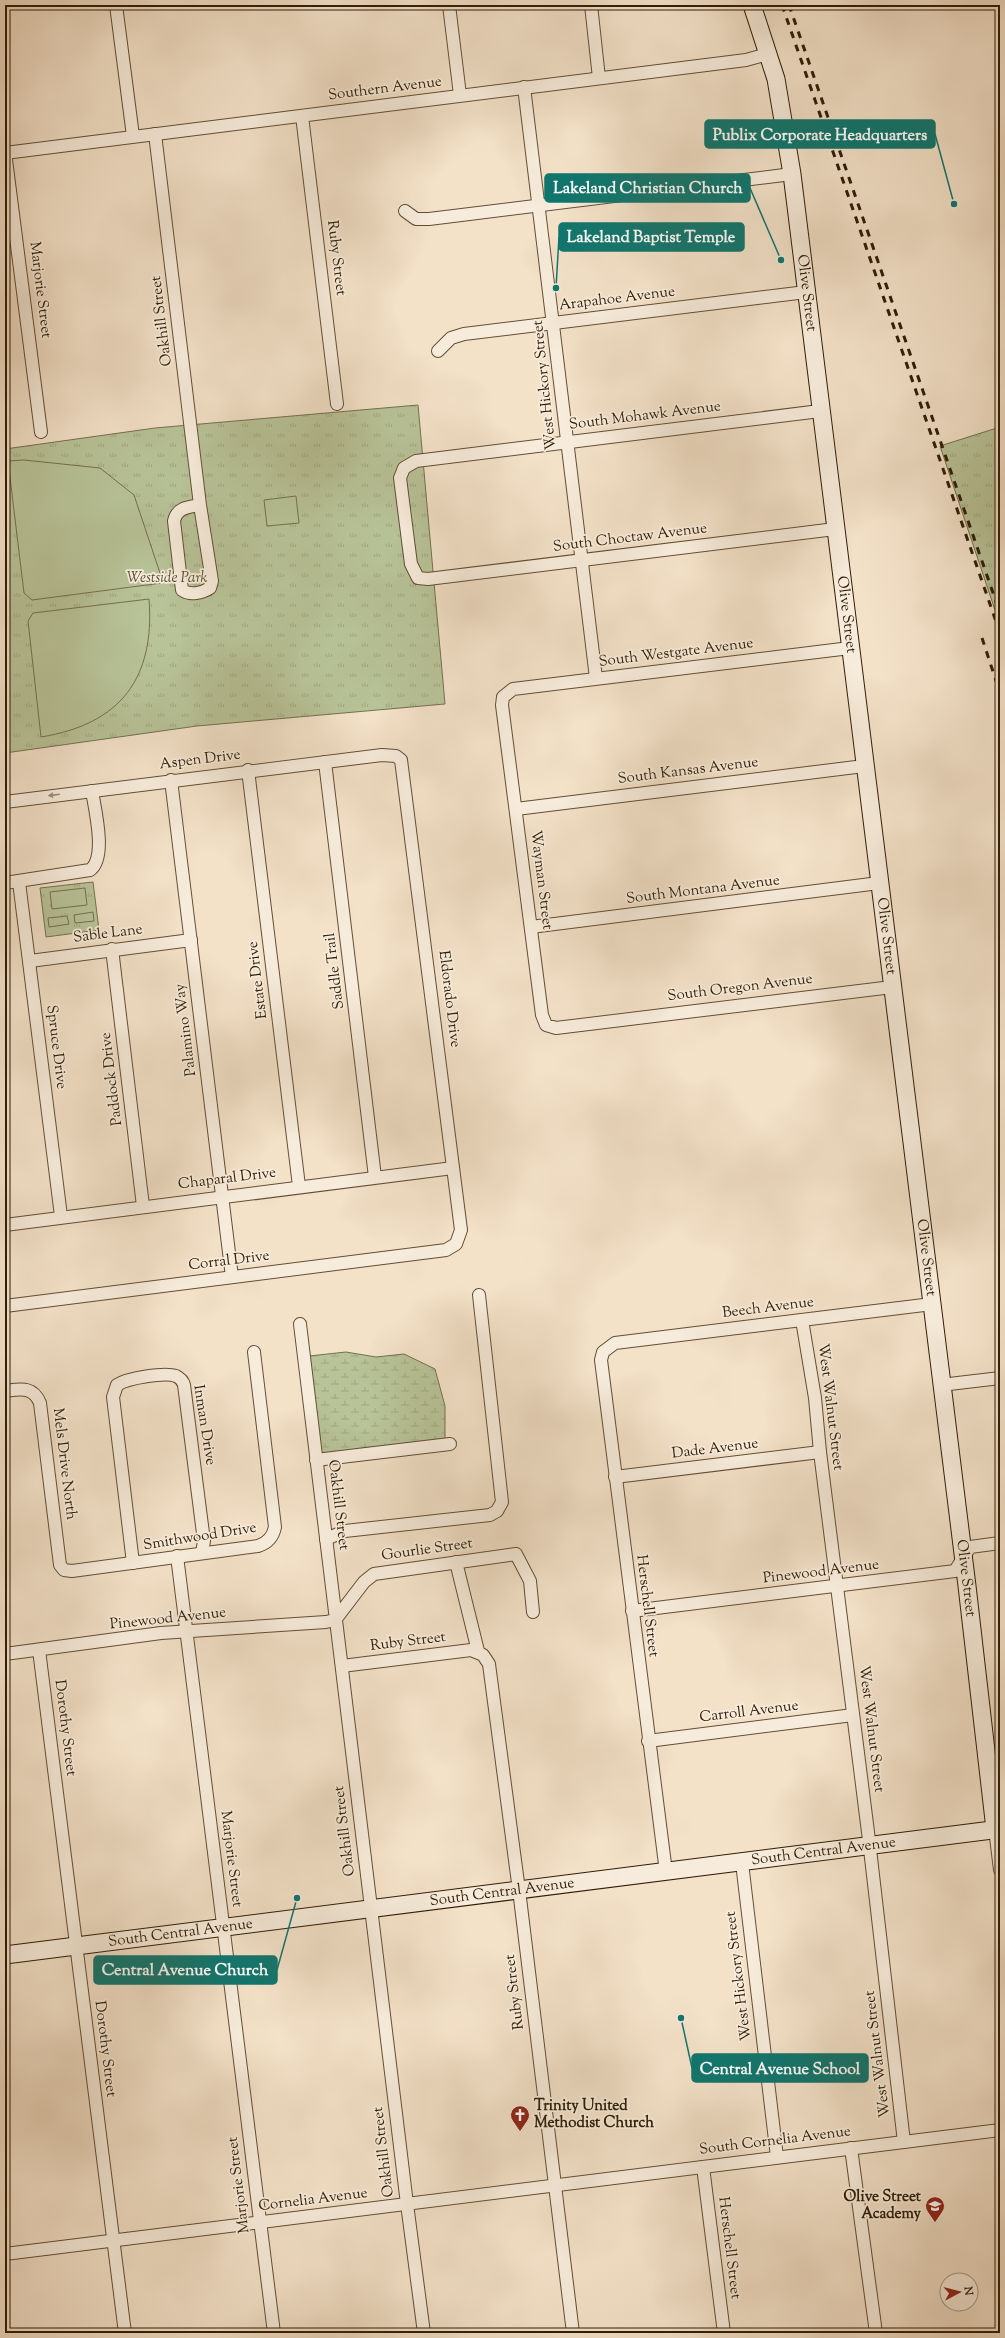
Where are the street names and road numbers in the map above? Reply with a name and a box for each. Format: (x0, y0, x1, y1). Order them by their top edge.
street label: Southern Avenue (327, 72, 443, 106)
street label: Ruby Street (321, 219, 351, 297)
street label: Marjorie Street (24, 240, 56, 340)
street label: Olive Street (792, 253, 822, 333)
street label: Oakhill Street (146, 274, 178, 368)
street label: Arapahoe Avenue (558, 281, 676, 317)
street label: West Hickory Street (528, 319, 562, 451)
street label: South Mohawk Avenue (568, 396, 722, 436)
street label: South Choctaw Avenue (552, 518, 708, 558)
street label: Olive Street (831, 575, 862, 654)
street label: South Westgate Avenue (597, 633, 755, 673)
street label: Aspen Drive (158, 745, 242, 775)
street label: South Kansas Avenue (616, 752, 760, 790)
street label: Wayman Street (524, 829, 558, 931)
street label: South Montana Avenue (625, 870, 781, 910)
street label: Olive Street (871, 896, 902, 976)
street label: Sable Lane (72, 919, 144, 949)
street label: Saddle Trail (320, 932, 350, 1010)
street label: Estate Drive (243, 940, 273, 1020)
street label: Eldorado Drive (433, 949, 465, 1049)
street label: South Oregon Avenue (666, 969, 814, 1007)
street label: Palamino Way (170, 982, 202, 1077)
street label: Spruce Drive (40, 1004, 72, 1090)
street label: Paddock Drive (96, 1031, 128, 1127)
street label: Chaparal Drive (177, 1163, 277, 1195)
street label: Olive Street (911, 1218, 941, 1297)
street label: Corral Drive (187, 1246, 271, 1276)
street label: Beech Avenue (721, 1292, 815, 1324)
street label: West Walnut Street (812, 1342, 848, 1472)
street label: Inman Drive (187, 1383, 221, 1467)
street label: Mels Drive North (47, 1407, 81, 1521)
street label: Dade Avenue (670, 1433, 760, 1465)
street label: Oakhill Street (322, 1458, 354, 1552)
street label: Smithwood Drive (142, 1518, 258, 1556)
street label: Gourlie Street (380, 1533, 474, 1567)
street label: Olive Street (951, 1538, 981, 1618)
street label: Herschell Street (630, 1554, 664, 1658)
street label: Pinewood Avenue (762, 1554, 880, 1590)
street label: Pinewood Avenue (109, 1602, 227, 1636)
street label: Ruby Street (369, 1627, 447, 1657)
street label: West Walnut Street (853, 1664, 889, 1794)
street label: Dorothy Street (49, 1679, 81, 1777)
street label: Carroll Avenue (698, 1696, 800, 1728)
street label: Oakhill Street (329, 1784, 361, 1878)
street label: Marjorie Street (215, 1809, 247, 1909)
street label: South Central Avenue (750, 1832, 897, 1871)
street label: South Central Avenue (428, 1872, 576, 1912)
street label: West Hickory Street (721, 1910, 757, 2042)
street label: South Central Avenue (107, 1913, 254, 1952)
street label: Ruby Street (500, 1953, 530, 2031)
street label: West Walnut Street (860, 1989, 896, 2119)
street label: Dorothy Street (89, 2000, 121, 2098)
street label: Oakhill Street (368, 2105, 400, 2199)
street label: South Cornelia Avenue (698, 2121, 852, 2161)
street label: Marjorie Street (223, 2135, 255, 2235)
street label: Cornelia Avenue (257, 2183, 369, 2217)
street label: Herschell Street (712, 2196, 746, 2300)

